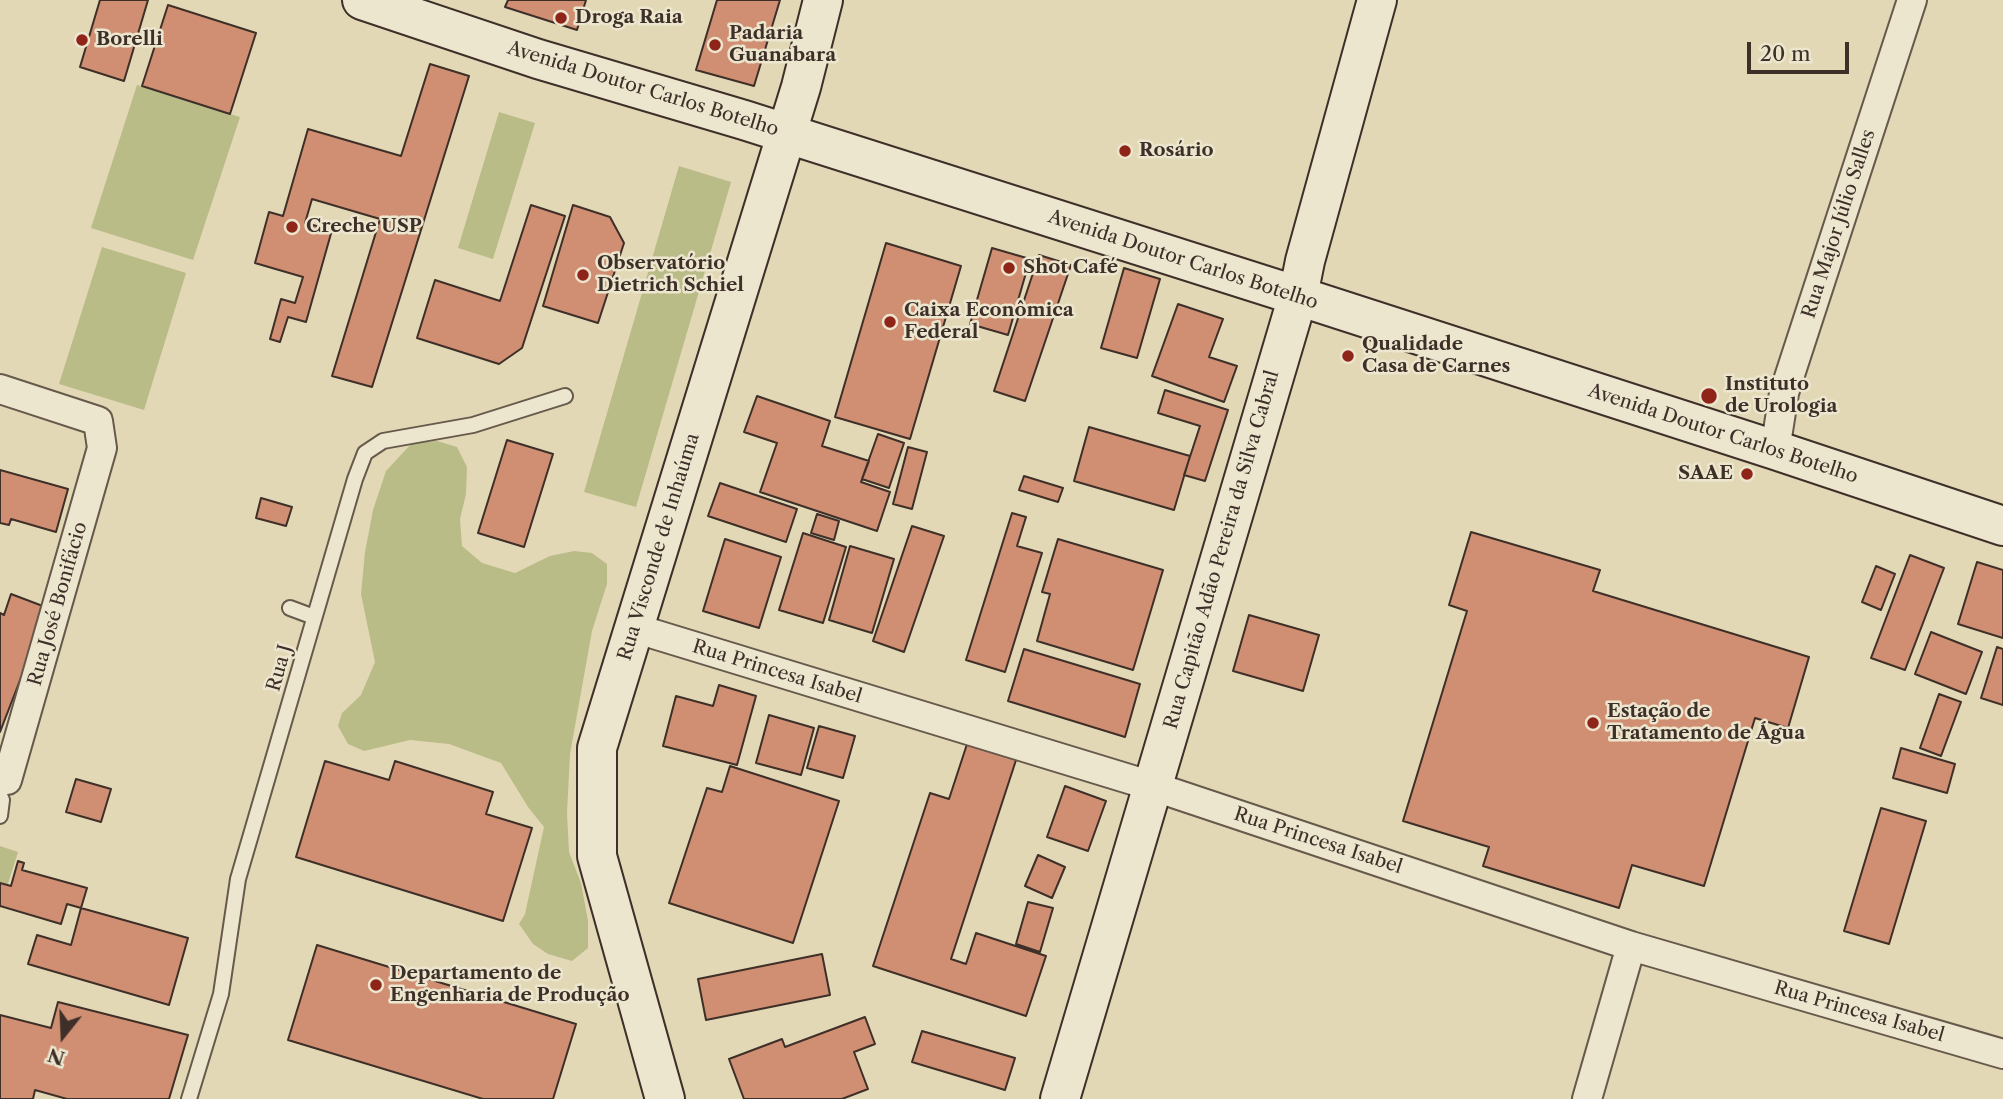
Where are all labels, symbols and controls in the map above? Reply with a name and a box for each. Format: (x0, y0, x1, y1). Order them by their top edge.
place label: Droga Raia (575, 7, 683, 29)
marker: Droga Raia (553, 10, 569, 26)
place label: Padaria Guanabara (729, 23, 836, 67)
scale bar (1751, 28, 1853, 72)
place label: Borelli (96, 29, 163, 51)
marker: Borelli (74, 32, 90, 48)
street label: Avenida Doutor Carlos Botelho (505, 37, 781, 141)
marker: Padaria Guanabara (707, 37, 723, 53)
text: 20 m (1760, 41, 1811, 66)
street label: Rua Major Júlio Salles (1798, 127, 1880, 321)
place label: Rosário (1139, 140, 1214, 162)
marker: Rosário (1117, 143, 1133, 159)
street label: Avenida Doutor Carlos Botelho (1045, 205, 1321, 315)
place label: Creche USP (306, 216, 422, 238)
marker: Creche USP (284, 219, 300, 235)
place label: Observatório Dietrich Schiel (597, 253, 744, 297)
place label: Shot Café (1023, 257, 1118, 279)
marker: Shot Café (1001, 260, 1017, 276)
marker: Observatório Dietrich Schiel (575, 267, 591, 283)
place label: Caixa Econômica Federal (904, 300, 1074, 344)
marker: Caixa Econômica Federal (882, 314, 898, 330)
place label: Qualidade Casa de Carnes (1362, 334, 1510, 378)
marker: Qualidade Casa de Carnes (1340, 348, 1356, 364)
street label: Rua Capitão Adão Pereira da Silva Cabral (1160, 368, 1284, 732)
place label: Instituto de Urologia (1725, 374, 1837, 418)
street label: Avenida Doutor Carlos Botelho (1585, 379, 1861, 489)
marker: Instituto de Urologia (1699, 386, 1719, 406)
street label: Rua Visconde de Inhaúma (614, 431, 704, 663)
place label: SAAE (1678, 463, 1733, 485)
marker: SAAE (1739, 466, 1755, 482)
street label: Rua José Bonifácio (24, 519, 92, 689)
street label: Rua Princesa Isabel (690, 635, 864, 709)
street label: Rua J (262, 642, 298, 694)
place label: Estação de Tratamento de Água (1607, 701, 1805, 745)
marker: Estação de Tratamento de Água (1585, 715, 1601, 731)
street label: Rua Princesa Isabel (1231, 803, 1405, 879)
place label: Departamento de Engenharia de Produção (390, 963, 630, 1007)
marker: Departamento de Engenharia de Produção (368, 977, 384, 993)
street label: Rua Princesa Isabel (1771, 977, 1947, 1047)
north arrow (28, 1001, 98, 1071)
text: N (45, 1043, 68, 1070)

